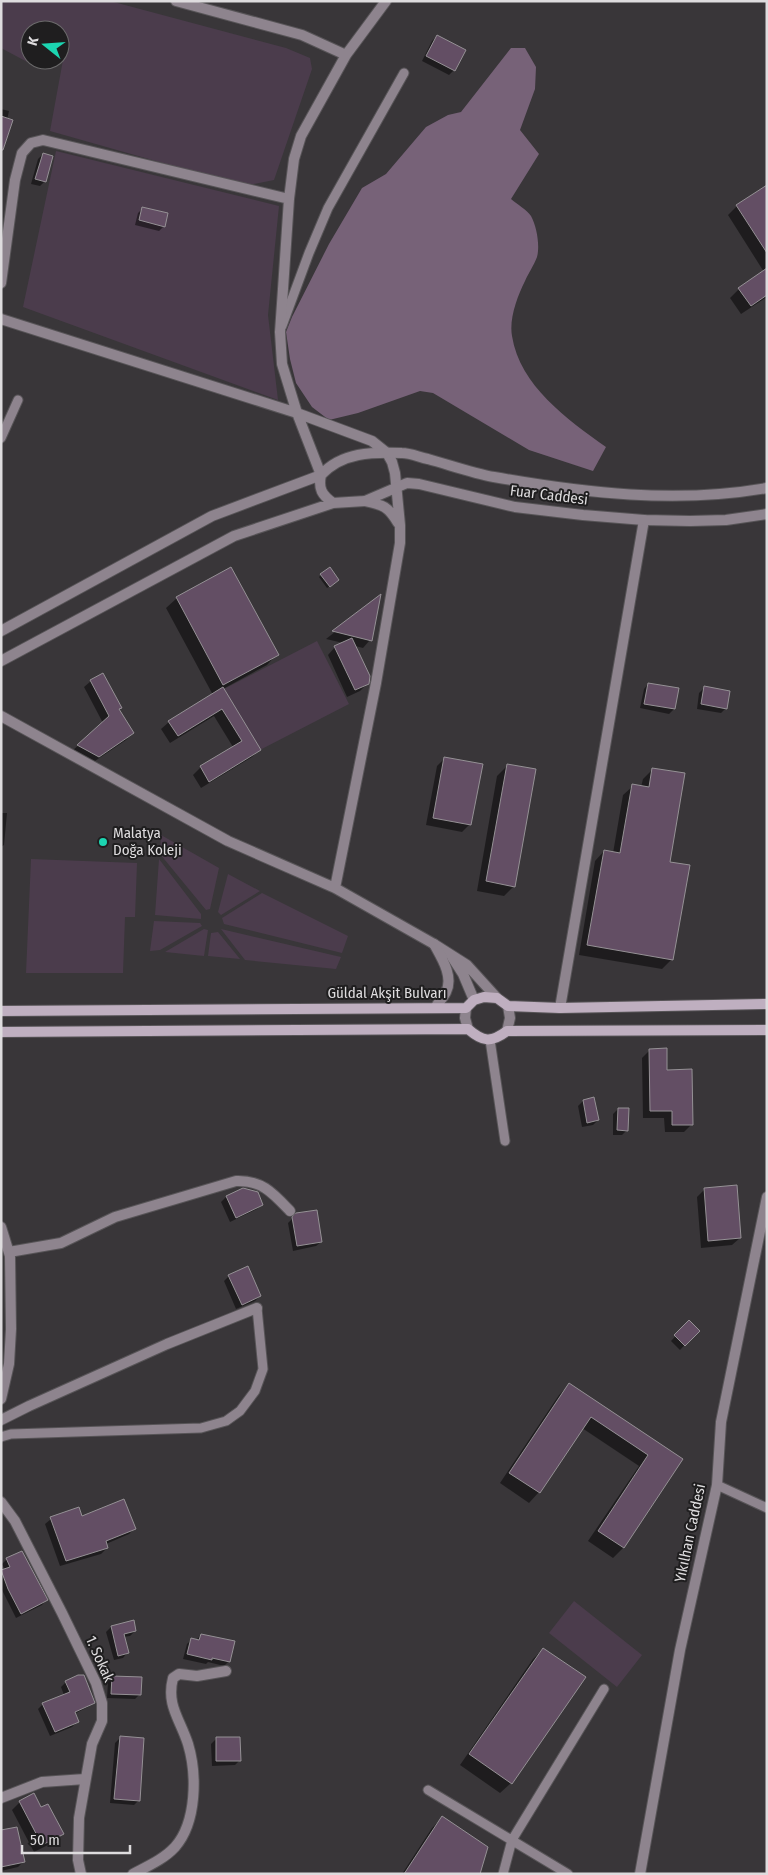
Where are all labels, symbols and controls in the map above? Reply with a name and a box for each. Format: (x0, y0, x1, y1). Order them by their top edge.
north arrow (20, 20, 70, 70)
text: K (24, 34, 43, 48)
street label: Fuar Caddesi (509, 481, 589, 509)
place label: Malatya Doğa Koleji (113, 824, 182, 859)
marker: Malatya Doğa Koleji (97, 836, 109, 848)
street label: Güldal Akşit Bulvarı (327, 984, 447, 1002)
street label: Yıkılhan Caddesi (671, 1482, 709, 1584)
street label: 1. Sokak (82, 1633, 118, 1685)
scale bar (22, 1822, 130, 1854)
text: 50 m (30, 1831, 60, 1849)

